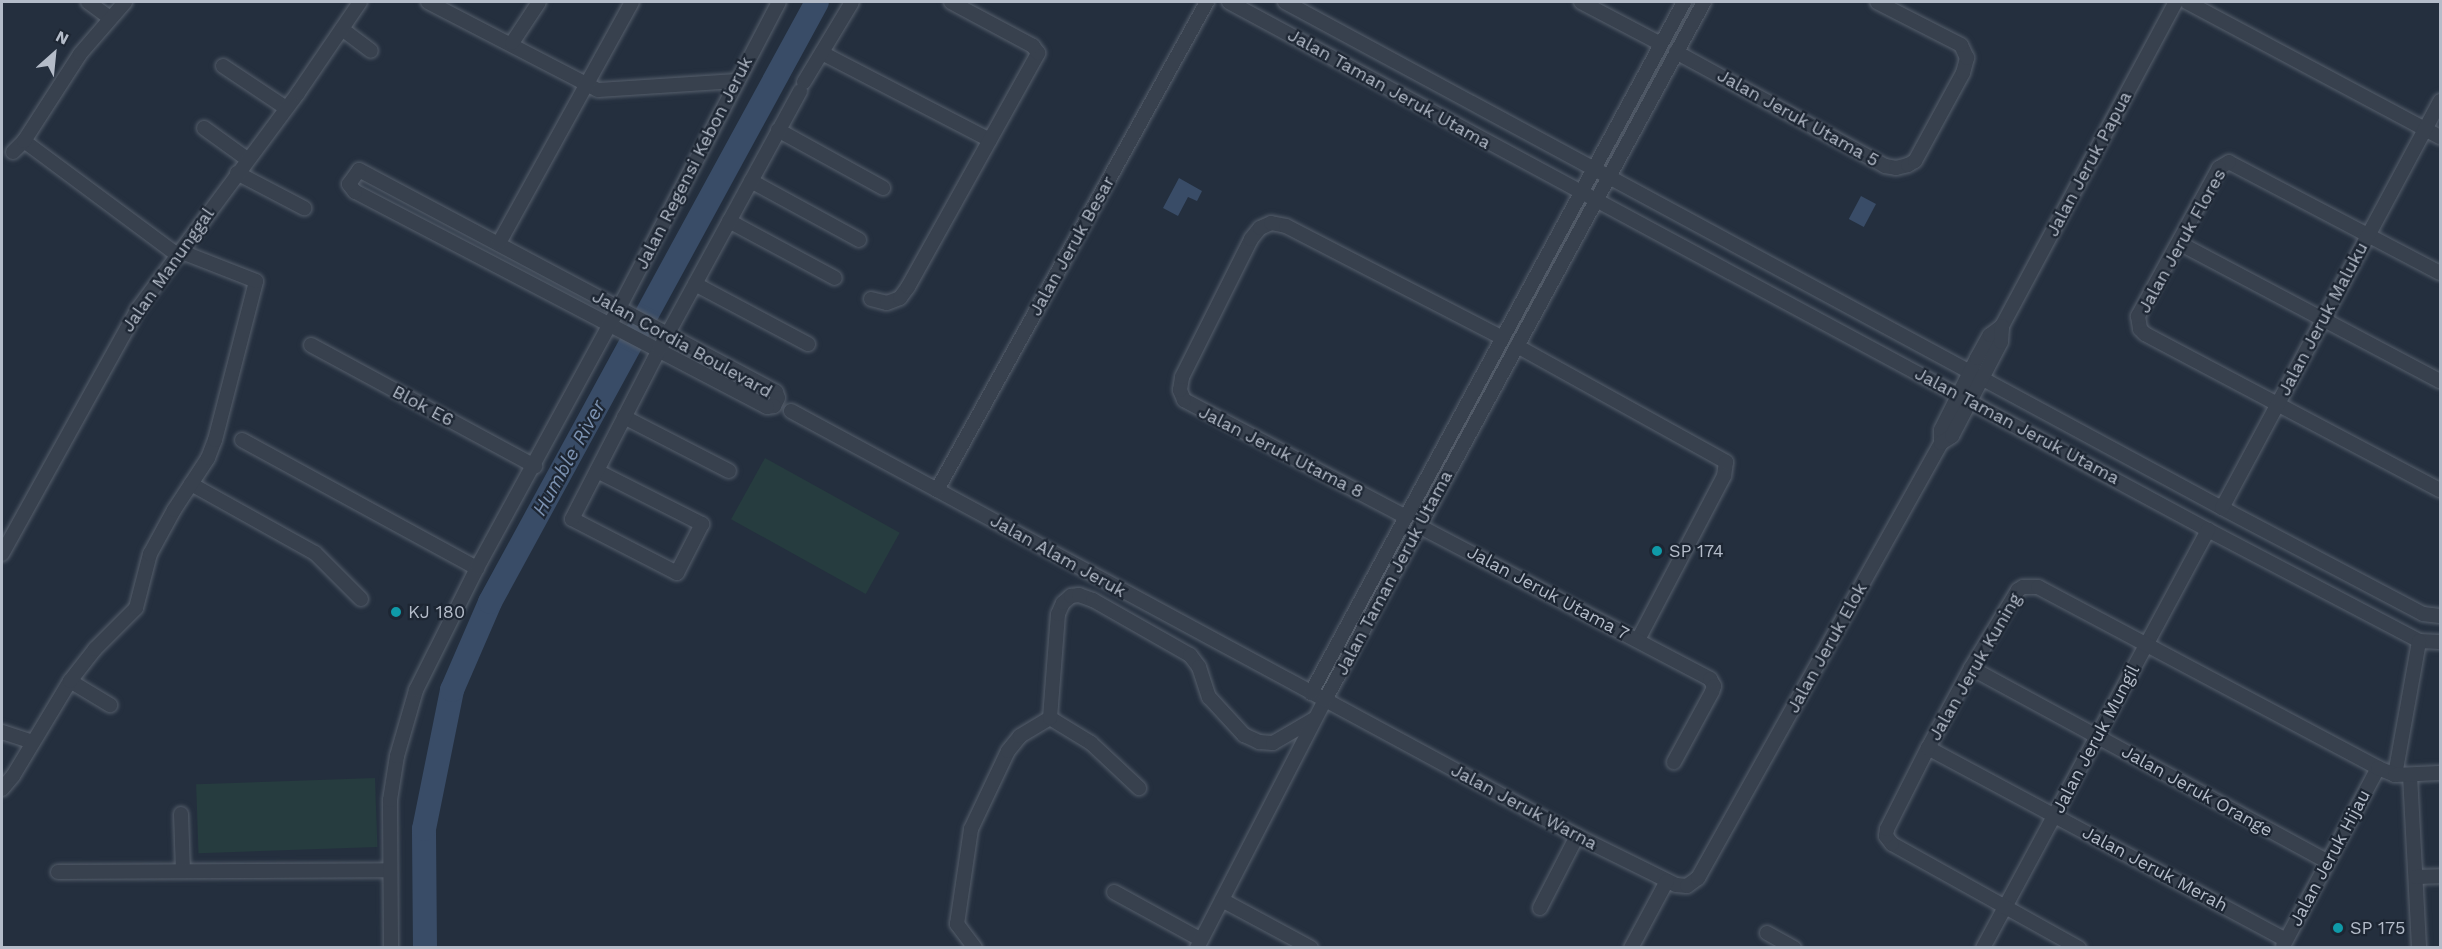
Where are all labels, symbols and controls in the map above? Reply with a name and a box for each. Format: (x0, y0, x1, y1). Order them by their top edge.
north arrow (24, 24, 84, 84)
street label: Jalan Taman Jeruk Utama (1283, 24, 1495, 154)
text: N (53, 26, 72, 49)
street label: Jalan Regensi Kebon Jeruk (631, 53, 757, 273)
street label: Jalan Jeruk Utama 5 (1713, 64, 1883, 172)
street label: Jalan Jeruk Papua (2041, 87, 2137, 241)
street label: Jalan Jeruk Flores (2133, 165, 2231, 317)
street label: Jalan Jeruk Besar (1024, 172, 1120, 320)
street label: Jalan Manunggal (117, 204, 219, 336)
street label: Jalan Jeruk Maluku (2273, 238, 2373, 400)
street label: Jalan Cordia Boulevard (588, 285, 776, 403)
street label: Jalan Taman Jeruk Utama (1910, 362, 2124, 490)
street label: Blok E6 (388, 381, 458, 431)
water label: Humble River (527, 396, 611, 520)
street label: Jalan Jeruk Utama 8 (1194, 401, 1368, 503)
street label: Jalan Taman Jeruk Utama (1330, 466, 1458, 680)
street label: Jalan Alam Jeruk (986, 509, 1130, 603)
place label: SP 174 (1669, 540, 1725, 562)
street label: Jalan Jeruk Utama 7 (1462, 541, 1634, 645)
marker: SP 174 (1650, 544, 1664, 558)
street label: Jalan Jeruk Elok (1782, 579, 1872, 717)
street label: Jalan Jeruk Kuning (1924, 589, 2026, 745)
place label: KJ 180 (408, 601, 465, 623)
marker: KJ 180 (389, 605, 403, 619)
street label: Jalan Jeruk Mungil (2048, 661, 2144, 817)
street label: Jalan Jeruk Orange (2117, 740, 2277, 842)
street label: Jalan Jeruk Warna (1447, 759, 1601, 855)
street label: Jalan Jeruk Hijau (2285, 786, 2375, 930)
street label: Jalan Jeruk Merah (2078, 821, 2232, 917)
place label: SP 175 (2350, 917, 2406, 939)
marker: SP 175 (2331, 921, 2345, 935)

